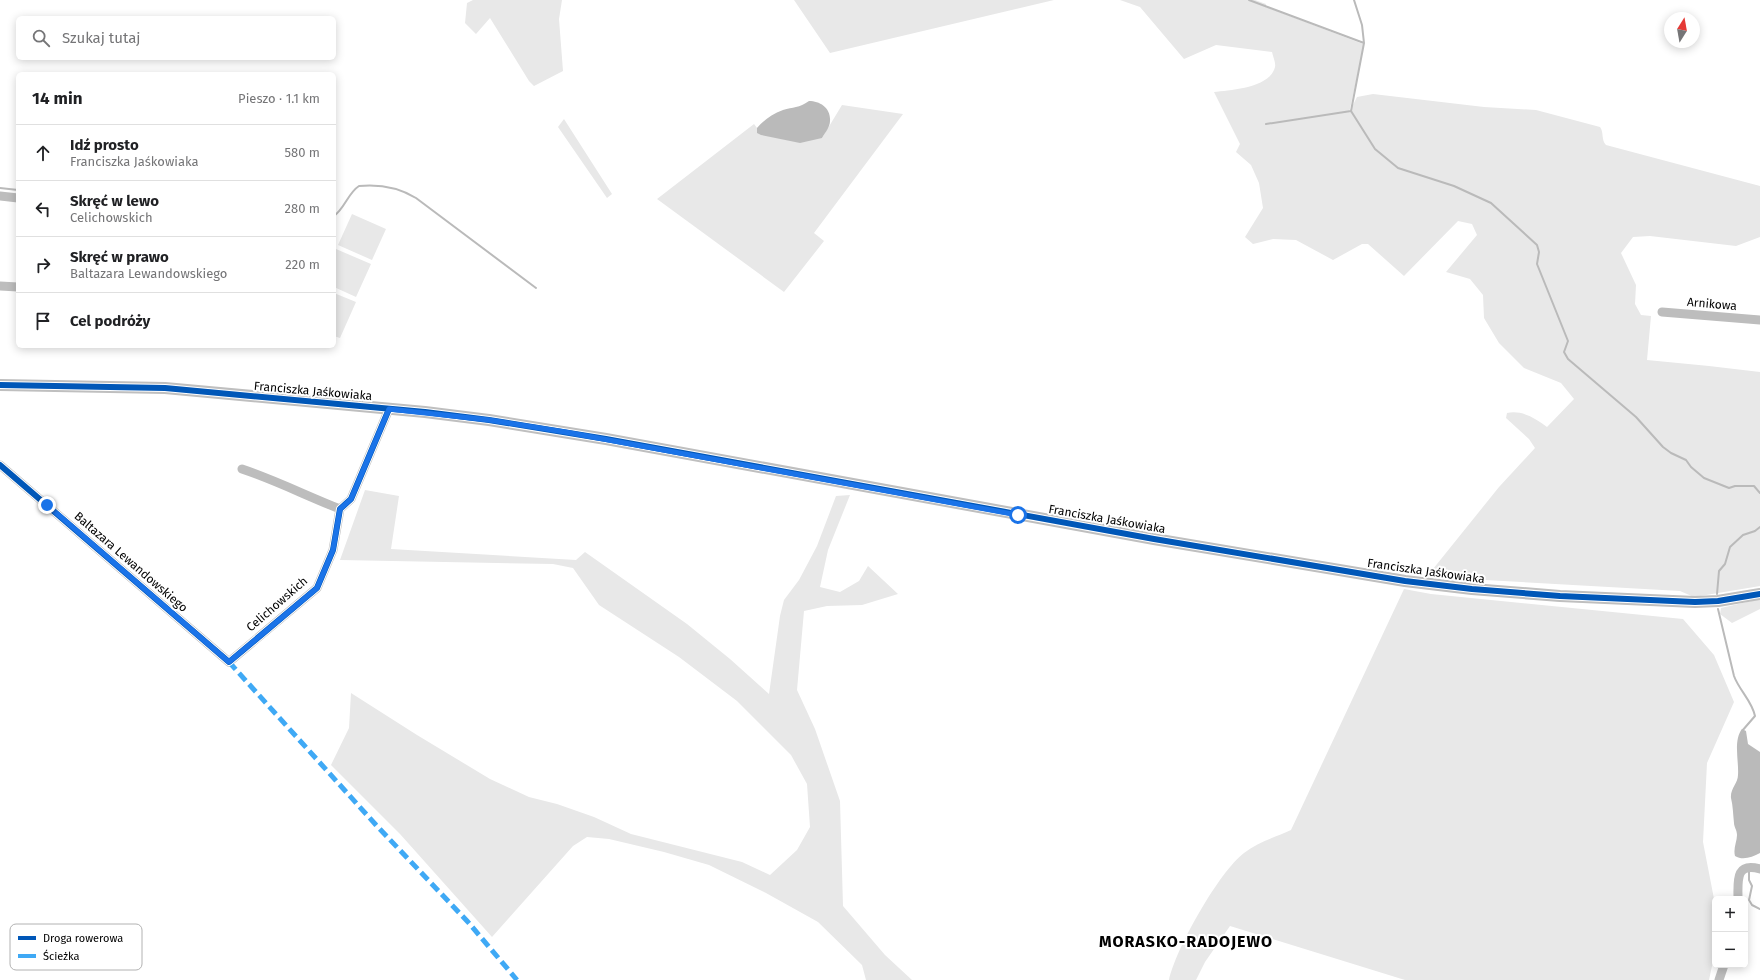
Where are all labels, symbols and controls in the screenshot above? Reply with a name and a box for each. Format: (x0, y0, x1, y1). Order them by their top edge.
north arrow (1664, 12, 1700, 48)
search box (16, 16, 336, 60)
icon: search (30, 27, 52, 49)
text: Szukaj tutaj (62, 29, 140, 47)
text: 14 min (32, 88, 83, 109)
text: Pieszo · 1.1 km (238, 91, 320, 106)
text: Idź prosto (70, 136, 139, 154)
icon: ahead (32, 142, 54, 164)
text: 580 m (284, 145, 320, 160)
text: Franciszka Jaśkowiaka (70, 154, 199, 169)
text: Skręć w lewo (70, 192, 159, 210)
icon: left (32, 198, 54, 220)
text: 280 m (285, 201, 320, 216)
text: Celichowskich (70, 210, 153, 225)
text: Skręć w prawo (70, 248, 169, 266)
icon: right (32, 254, 54, 276)
text: 220 m (285, 257, 320, 272)
text: Baltazara Lewandowskiego (70, 266, 227, 281)
street label: Arnikowa (1687, 295, 1737, 313)
icon: arrive (32, 310, 54, 332)
text: Cel podróży (70, 312, 150, 330)
street label: Franciszka Jaśkowiaka (253, 379, 373, 403)
route end (38, 496, 56, 514)
street label: Franciszka Jaśkowiaka (1047, 502, 1167, 536)
route start (1009, 506, 1027, 524)
street label: Baltazara Lewandowskiego (72, 509, 190, 615)
street label: Franciszka Jaśkowiaka (1366, 556, 1486, 586)
street label: Celichowskich (244, 574, 310, 634)
map controls (1712, 896, 1748, 968)
button: + (1712, 896, 1748, 932)
legend (10, 924, 142, 970)
text: Droga rowerowa (43, 932, 123, 945)
district label: MORASKO-RADOJEWO (1099, 932, 1273, 951)
button: − (1712, 932, 1748, 968)
text: Ścieżka (43, 949, 80, 963)

